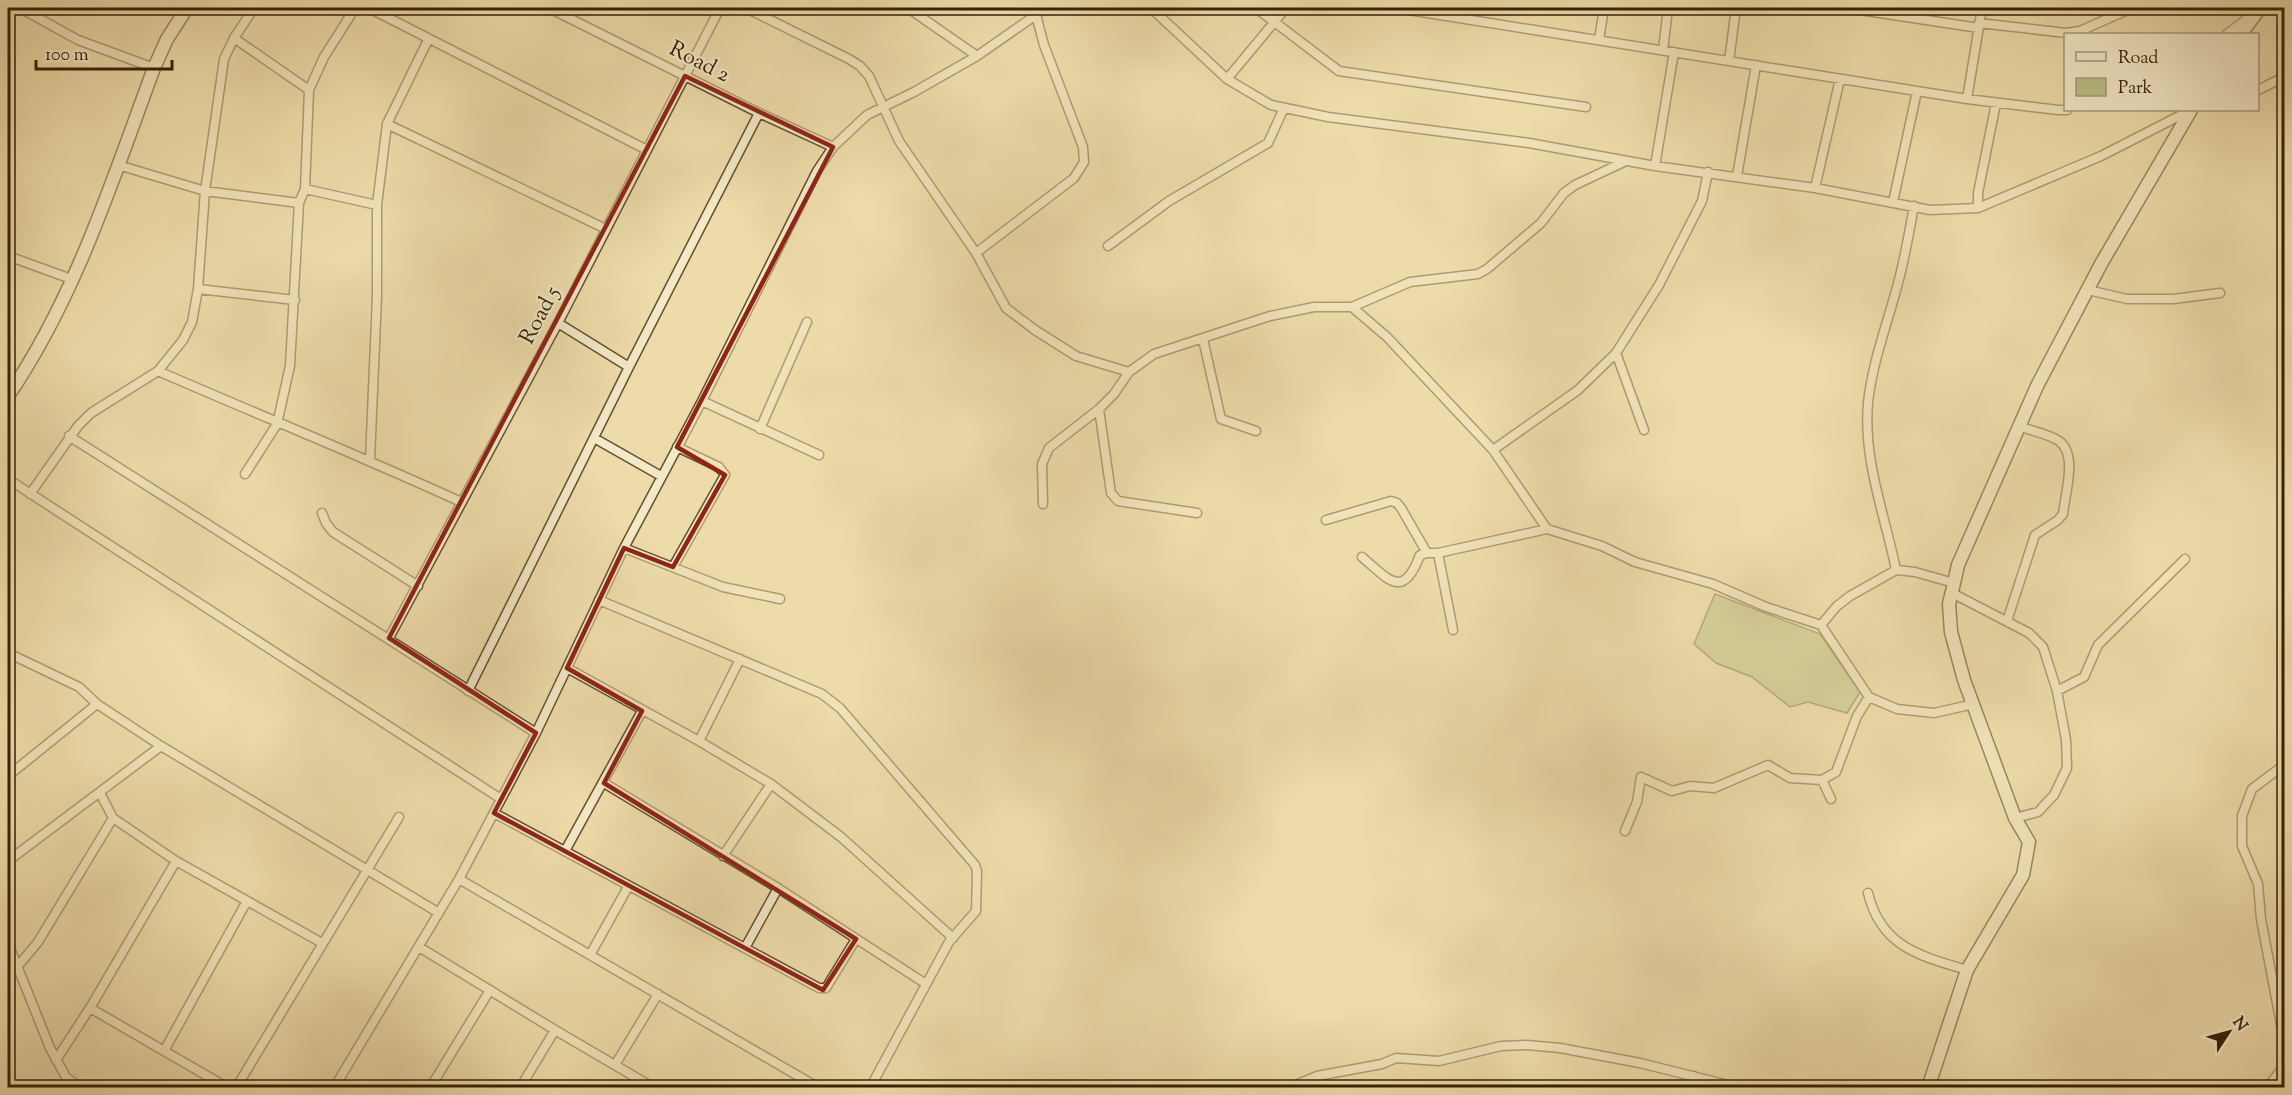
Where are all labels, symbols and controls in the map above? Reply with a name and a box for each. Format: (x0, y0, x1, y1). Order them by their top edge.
scale bar (36, 33, 172, 71)
legend (2064, 33, 2259, 111)
street label: Road 2 (663, 34, 735, 92)
text: 100 m (45, 43, 89, 69)
text: Road (2118, 46, 2158, 72)
text: Park (2118, 76, 2153, 102)
street label: Road 5 (512, 281, 570, 351)
north arrow (2199, 1002, 2259, 1062)
text: N (2226, 1013, 2252, 1037)

